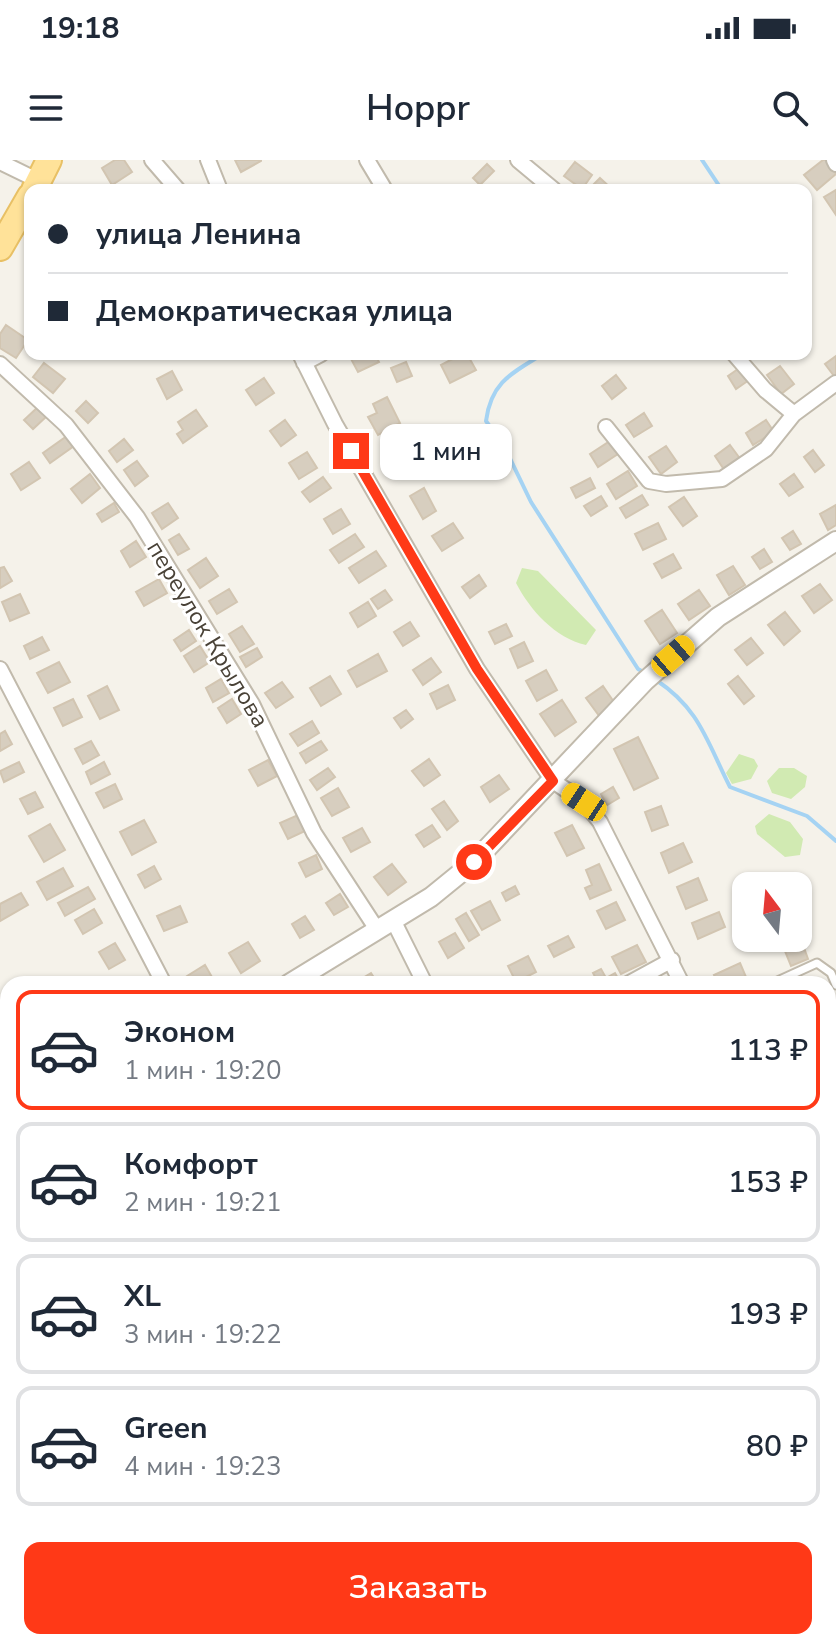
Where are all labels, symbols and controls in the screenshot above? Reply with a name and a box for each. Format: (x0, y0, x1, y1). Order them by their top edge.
text: 19:18 (40, 8, 119, 49)
text: Hoppr (366, 84, 470, 133)
icon: menu (24, 86, 68, 130)
icon: search (768, 86, 812, 130)
text: улица Ленина (96, 214, 302, 255)
text: Демократическая улица (96, 291, 453, 332)
callout: 1 мин (379, 423, 511, 479)
route end (333, 433, 369, 469)
text: 1 мин (411, 434, 481, 469)
street label: переулок Крылова (140, 535, 276, 733)
car (647, 631, 699, 681)
car (557, 779, 611, 825)
route start (456, 844, 492, 880)
north arrow (732, 872, 812, 952)
map controls (732, 872, 812, 952)
text: Эконом (124, 1012, 235, 1053)
icon: car (28, 1014, 100, 1086)
text: 113 ₽ (728, 1030, 808, 1071)
text: 1 мин · 19:20 (124, 1053, 281, 1088)
text: Комфорт (124, 1144, 258, 1185)
icon: car (28, 1146, 100, 1218)
text: 153 ₽ (728, 1162, 808, 1203)
text: 2 мин · 19:21 (124, 1185, 281, 1220)
text: XL (124, 1276, 161, 1317)
icon: car (28, 1278, 100, 1350)
text: 193 ₽ (728, 1294, 808, 1335)
text: 3 мин · 19:22 (124, 1317, 281, 1352)
text: Green (124, 1408, 208, 1449)
icon: car (28, 1410, 100, 1482)
text: 80 ₽ (746, 1426, 808, 1467)
text: 4 мин · 19:23 (124, 1449, 281, 1484)
button: Заказать (24, 1542, 812, 1634)

